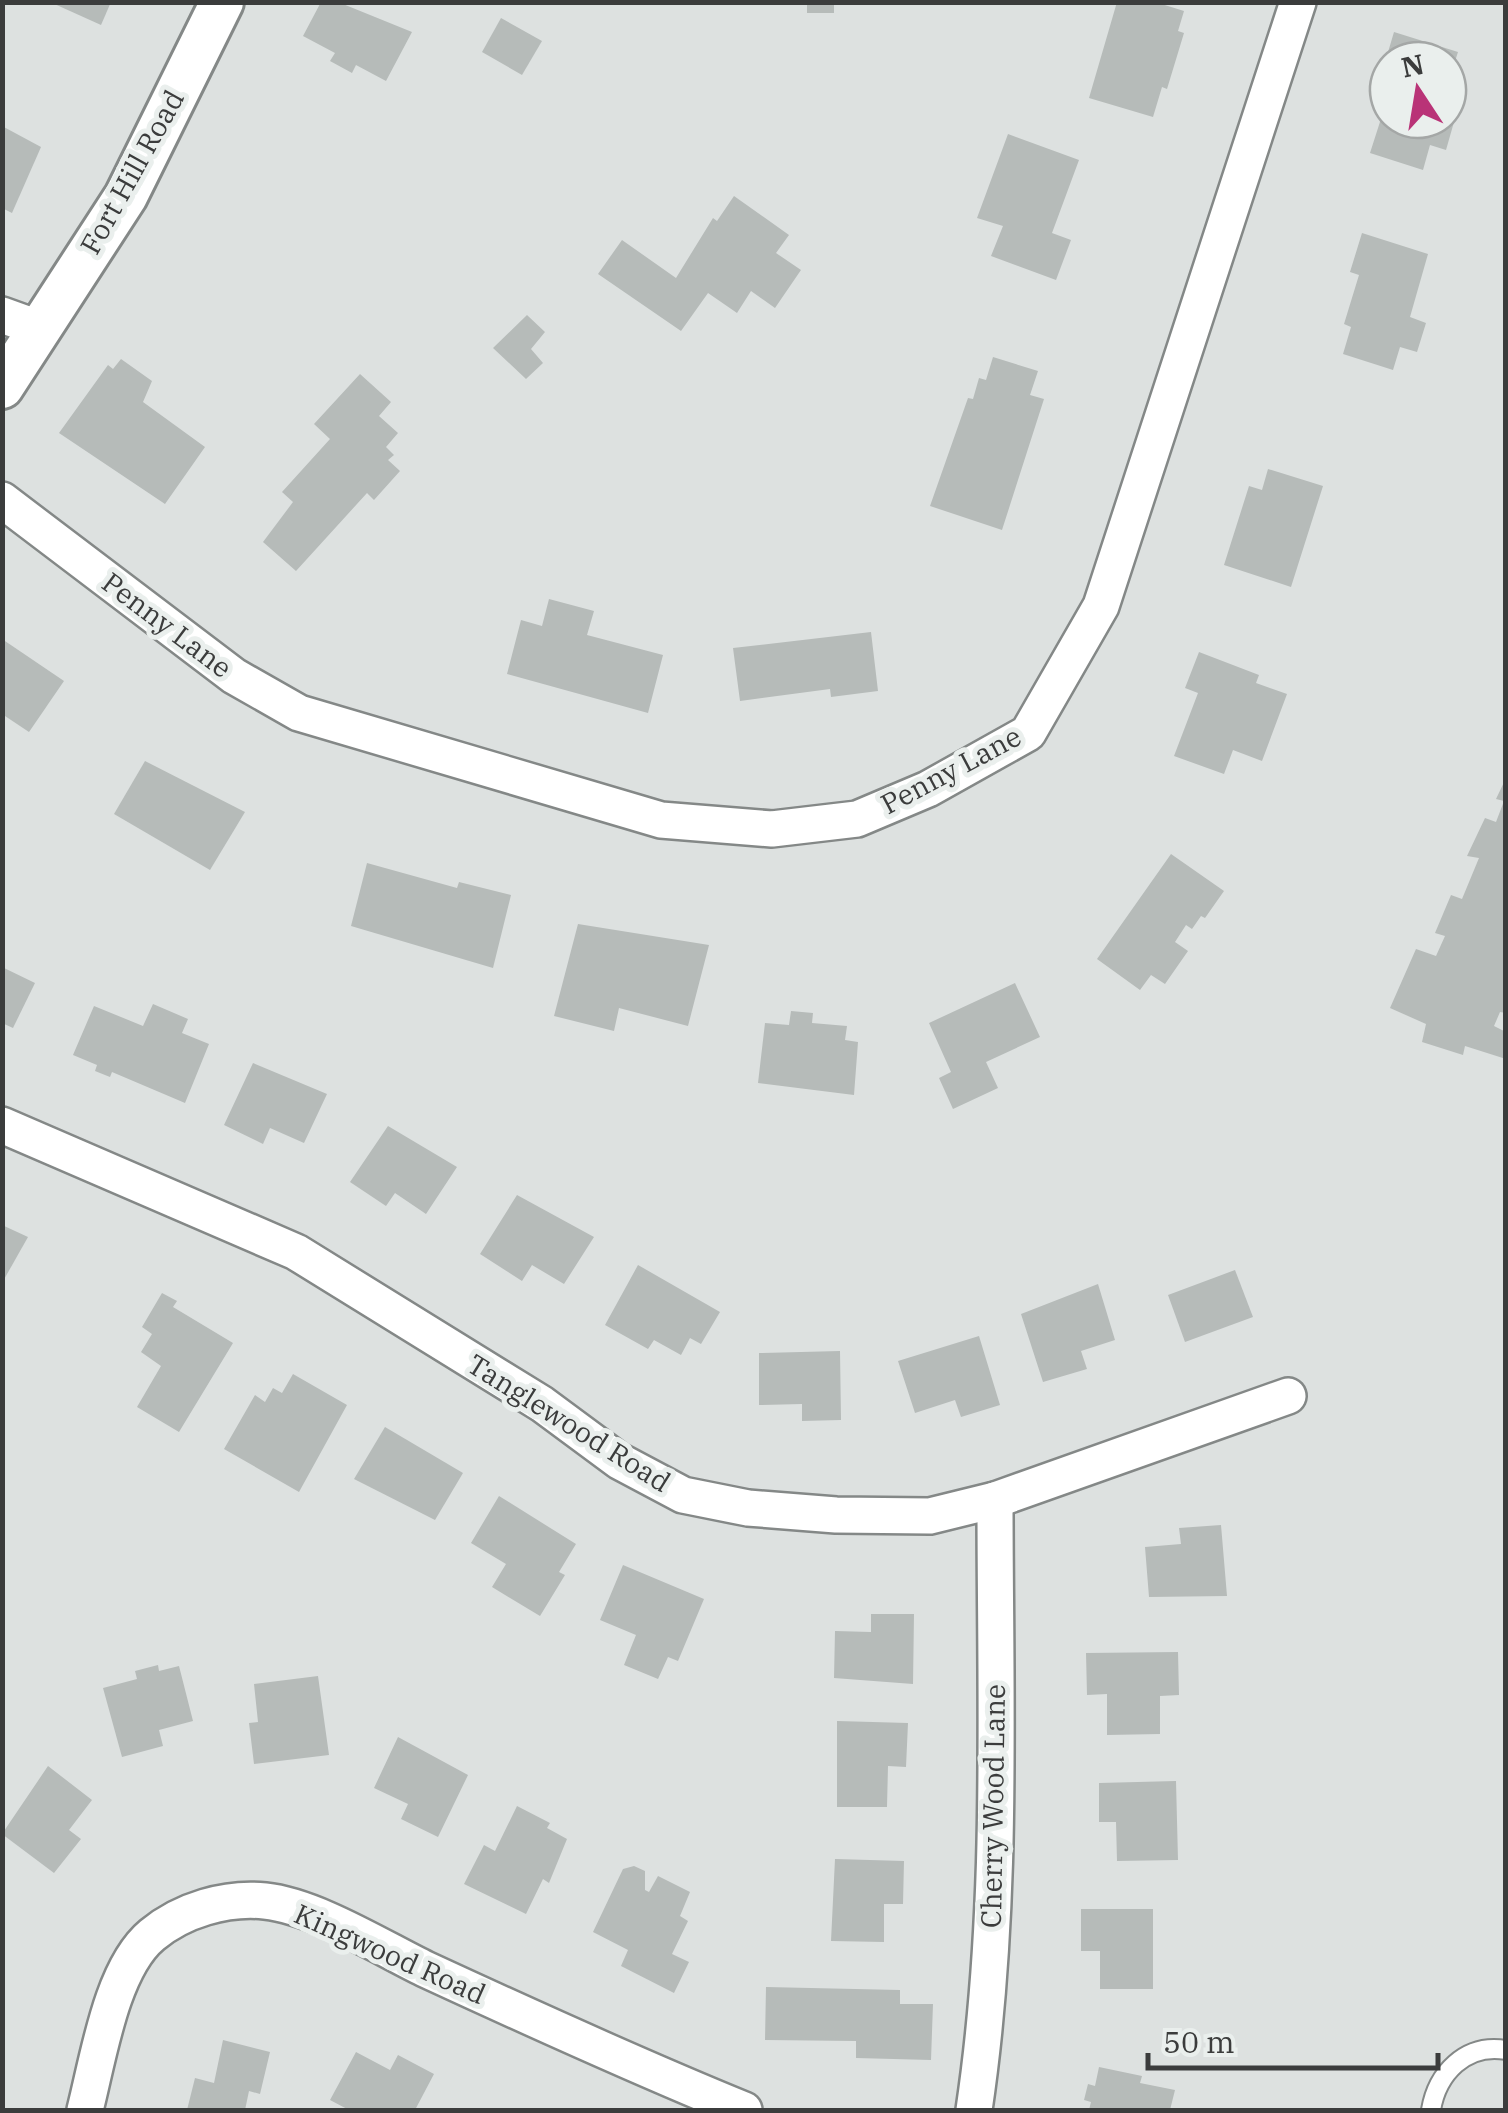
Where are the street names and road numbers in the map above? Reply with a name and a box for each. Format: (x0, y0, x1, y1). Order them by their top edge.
street label: Fort Hill Road (71, 83, 192, 260)
street label: Penny Lane (95, 564, 240, 686)
street label: Penny Lane (874, 717, 1027, 822)
street label: Tanglewood Road (461, 1345, 678, 1500)
street label: Cherry Wood Lane (972, 1684, 1013, 1928)
street label: Kingwood Road (289, 1895, 492, 2012)

